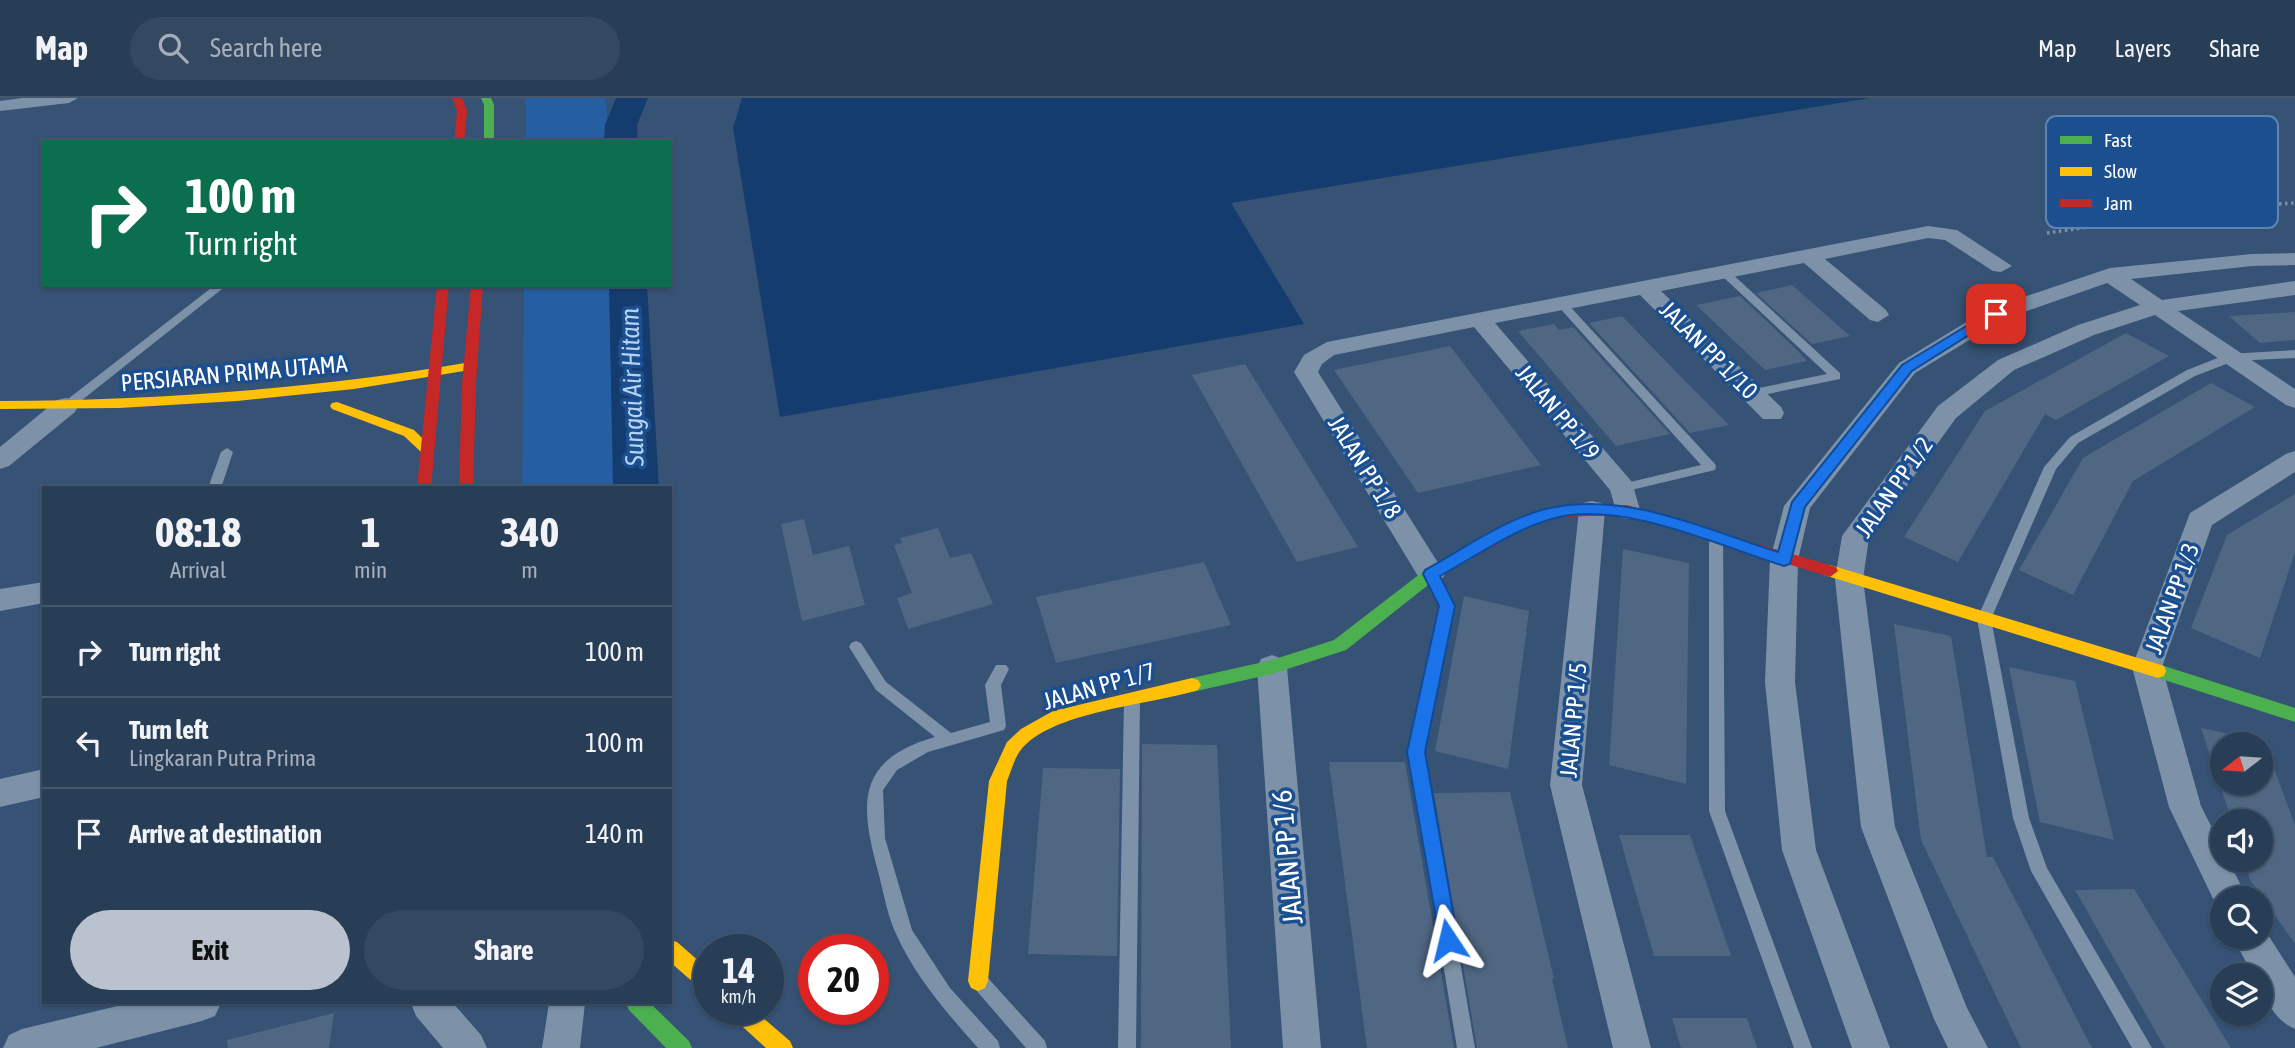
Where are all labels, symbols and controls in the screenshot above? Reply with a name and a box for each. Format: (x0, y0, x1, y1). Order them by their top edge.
search box (130, 17, 620, 80)
text: Map (35, 29, 88, 67)
icon: search (154, 29, 192, 67)
text: Search here (210, 33, 322, 63)
text: Map (2038, 35, 2077, 62)
text: Layers (2115, 35, 2171, 62)
text: Share (2209, 35, 2260, 62)
legend (2046, 116, 2278, 228)
text: Fast (2104, 129, 2132, 151)
text: Slow (2104, 160, 2138, 182)
text: 100 m (185, 167, 296, 223)
icon: right (70, 168, 161, 259)
text: Jam (2104, 192, 2133, 214)
text: Turn right (185, 225, 298, 262)
pin (1966, 284, 2026, 344)
icon: arrive (1977, 295, 2015, 333)
street label: JALAN PP 1/10 (1655, 296, 1763, 404)
water label: Sungai Air Hitam (614, 307, 650, 468)
street label: PERSIARAN PRIMA UTAMA (120, 350, 349, 396)
street label: JALAN PP 1/9 (1511, 359, 1605, 465)
street label: JALAN PP 1/8 (1323, 411, 1407, 523)
street label: JALAN PP 1/2 (1850, 432, 1938, 542)
text: 08:18 (155, 508, 241, 556)
text: 1 (361, 508, 380, 556)
text: 340 (500, 508, 559, 556)
street label: JALAN PP 1/3 (2140, 539, 2204, 657)
text: Arrival (170, 557, 226, 583)
text: min (354, 557, 387, 583)
text: m (521, 557, 538, 583)
icon: right (70, 633, 108, 671)
text: Turn right (129, 637, 220, 667)
text: 100 m (585, 637, 644, 667)
street label: JALAN PP 1/7 (1040, 657, 1158, 715)
street label: JALAN PP 1/5 (1555, 661, 1591, 779)
text: Turn left (129, 715, 209, 745)
icon: left (70, 724, 108, 762)
text: 100 m (585, 728, 644, 758)
north arrow (2210, 732, 2273, 794)
map controls (2210, 732, 2273, 1026)
text: Lingkaran Putra Prima (129, 745, 316, 771)
street label: JALAN PP 1/6 (1265, 789, 1309, 925)
button: sound (2210, 809, 2273, 872)
icon: arrive (70, 815, 108, 853)
text: Arrive at destination (129, 819, 322, 849)
text: 140 m (585, 819, 644, 849)
button: search (2210, 886, 2273, 949)
position arrow (1411, 903, 1485, 977)
button: Exit (70, 910, 350, 990)
button: Share (364, 910, 644, 990)
speed limit sign: 20 (798, 934, 889, 1025)
text: 14 (722, 950, 755, 990)
button: layers (2210, 963, 2273, 1026)
text: km/h (721, 986, 756, 1007)

